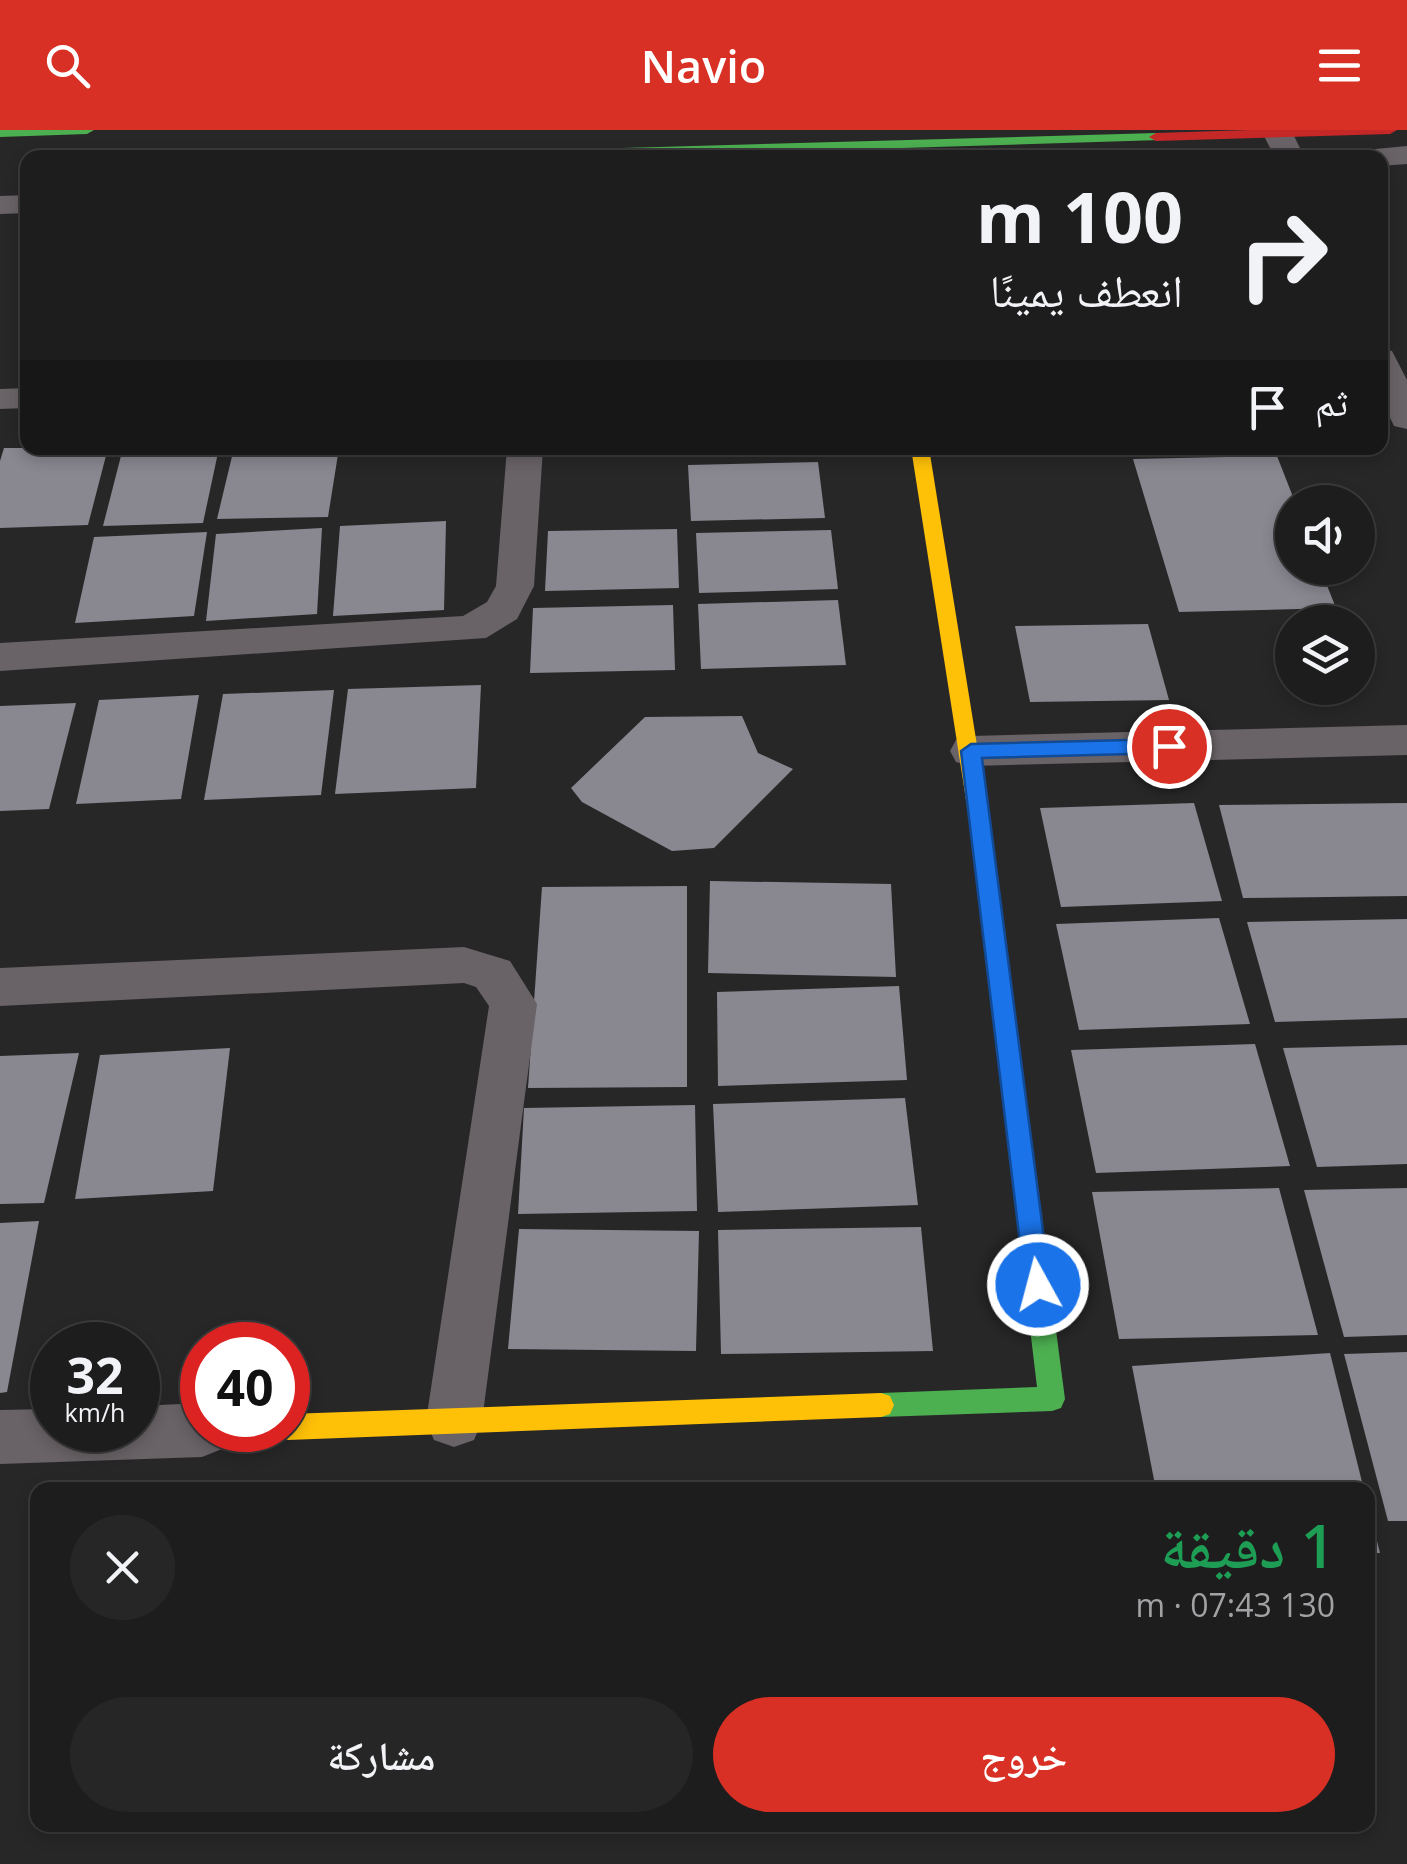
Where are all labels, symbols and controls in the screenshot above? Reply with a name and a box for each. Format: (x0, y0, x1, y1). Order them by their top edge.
text: Navio (641, 35, 766, 96)
icon: search (40, 38, 95, 93)
icon: menu (1312, 38, 1367, 93)
text: 100 m (976, 168, 1183, 264)
icon: right (1218, 190, 1348, 320)
text: انعطف يمينًا (990, 259, 1183, 320)
text: ثم (1315, 375, 1348, 427)
icon: arrive (1240, 380, 1295, 435)
map controls (1275, 485, 1375, 705)
button: sound (1275, 485, 1375, 585)
button: layers (1275, 605, 1375, 705)
pin (1127, 704, 1212, 789)
icon: arrive (1142, 719, 1197, 774)
position arrow (986, 1233, 1090, 1337)
speed limit sign: 40 (180, 1322, 310, 1452)
text: 32 (66, 1341, 124, 1409)
text: km/h (65, 1395, 125, 1429)
text: 1 دقيقة (1160, 1504, 1335, 1586)
button: close (70, 1515, 175, 1620)
text: 130 m · 07:43 (1136, 1583, 1335, 1626)
button: مشاركة (70, 1697, 693, 1812)
button: خروج (713, 1697, 1335, 1812)

